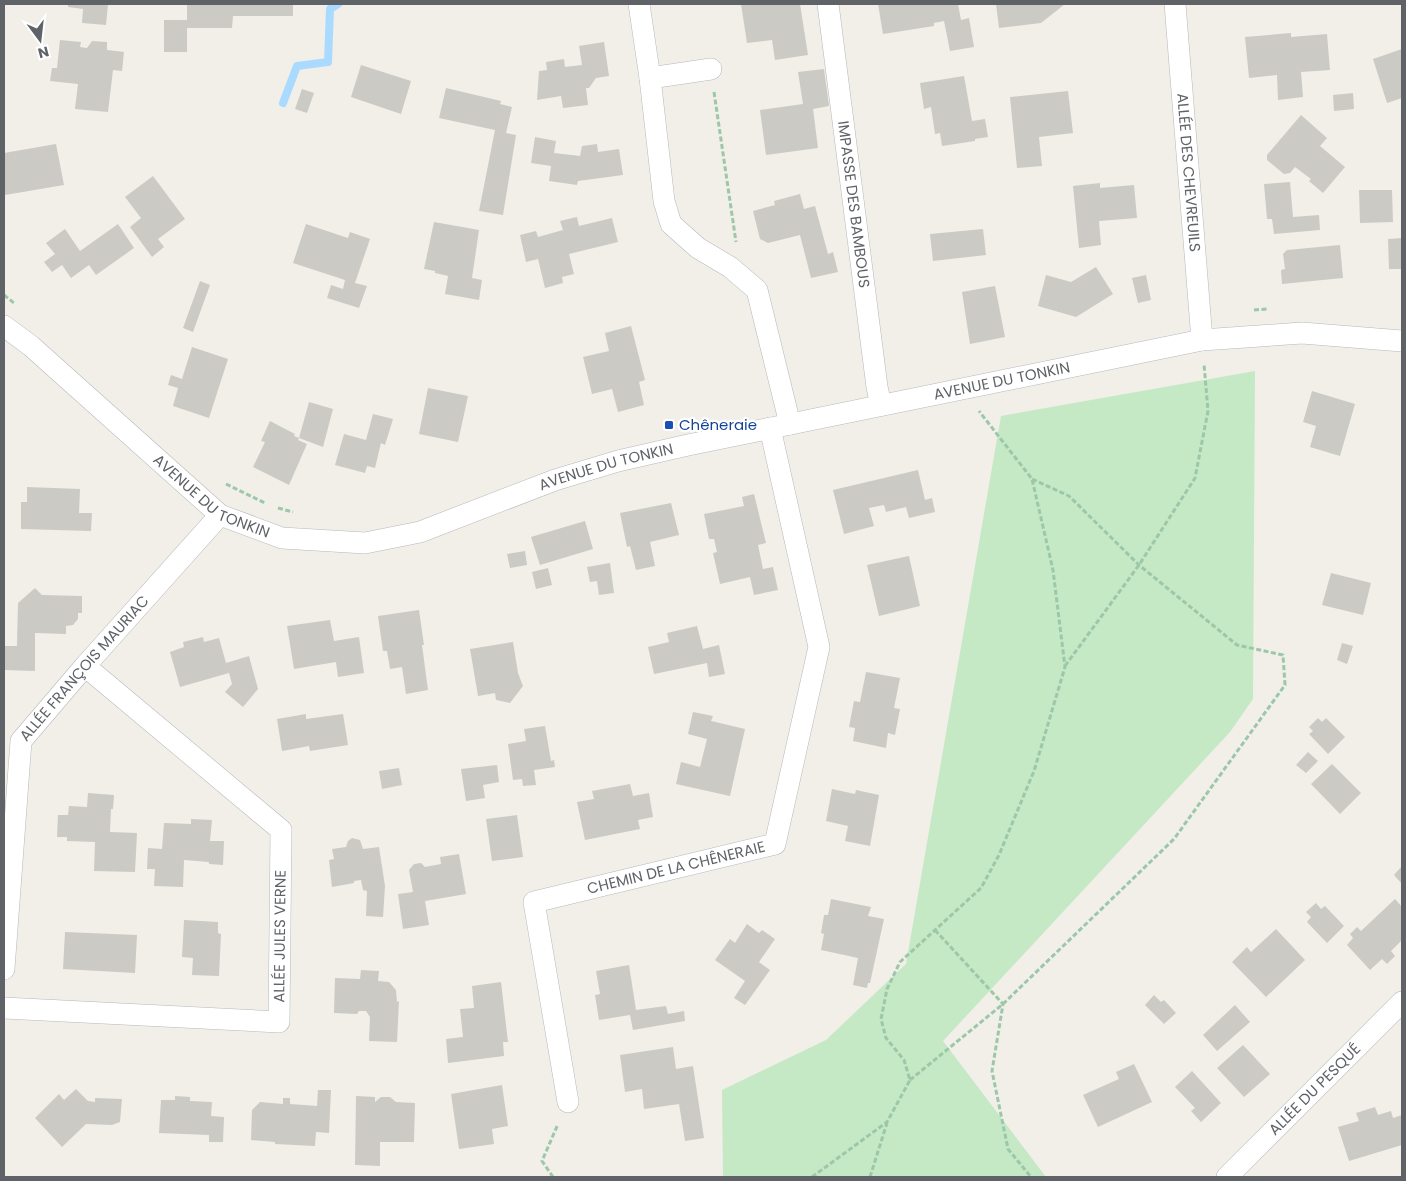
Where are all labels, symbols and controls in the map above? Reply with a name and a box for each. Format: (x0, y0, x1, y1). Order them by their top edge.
north arrow (15, 15, 65, 65)
text: N (36, 42, 51, 64)
street label: ALLÉE DES CHEVREUILS (1172, 92, 1206, 253)
street label: IMPASSE DES BAMBOUS (833, 120, 875, 289)
street label: AVENUE DU TONKIN (932, 356, 1072, 405)
place label: Chêneraie (679, 414, 757, 435)
marker: Chêneraie (663, 419, 675, 431)
street label: AVENUE DU TONKIN (536, 438, 675, 495)
street label: AVENUE DU TONKIN (149, 449, 273, 543)
street label: ALLÉE FRANÇOIS MAURIAC (14, 590, 153, 746)
street label: CHEMIN DE LA CHÊNERAIE (585, 836, 767, 899)
street label: ALLÉE JULES VERNE (268, 870, 291, 1003)
street label: ALLÉE DU PESQUÉ (1264, 1038, 1365, 1140)

